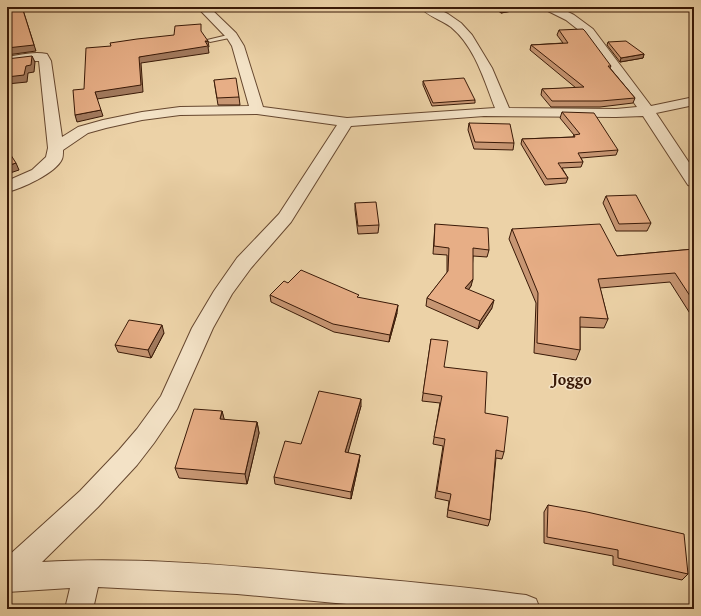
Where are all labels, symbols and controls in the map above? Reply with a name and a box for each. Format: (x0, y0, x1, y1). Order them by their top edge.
district label: Joggo (549, 367, 592, 391)

